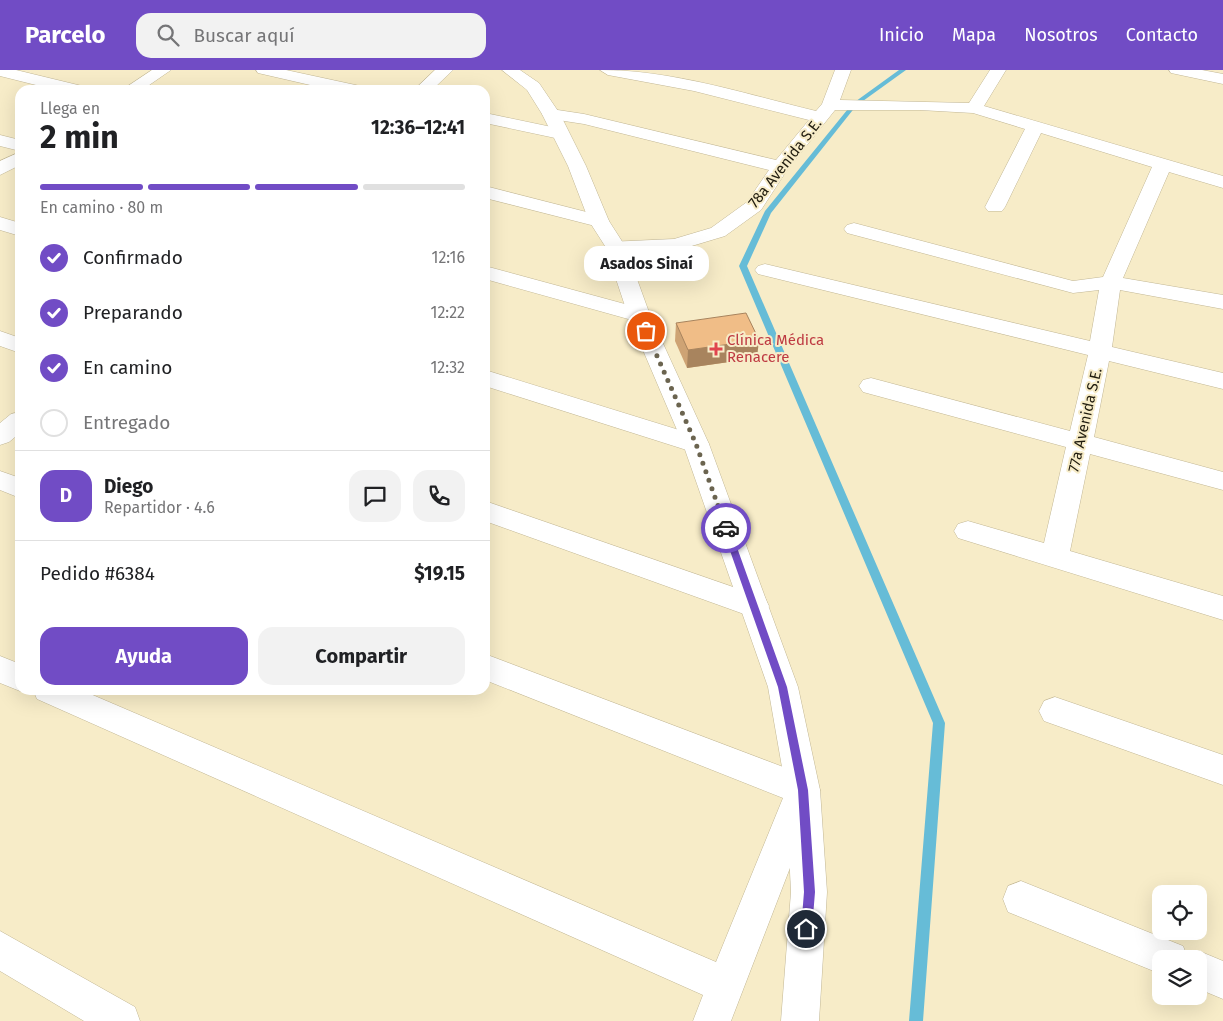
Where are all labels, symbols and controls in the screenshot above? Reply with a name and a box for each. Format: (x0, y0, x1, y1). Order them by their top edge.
search box (136, 13, 486, 58)
text: Parcelo (25, 21, 106, 49)
icon: search (154, 21, 182, 49)
text: Buscar aquí (194, 24, 295, 47)
text: Inicio (879, 24, 924, 46)
text: Mapa (952, 24, 996, 46)
text: Nosotros (1024, 24, 1098, 46)
text: Contacto (1126, 24, 1198, 46)
text: Llega en (40, 99, 100, 118)
street label: 78a Avenida S.E. (745, 115, 825, 211)
text: 12:36–12:41 (371, 116, 465, 139)
text: 2 min (40, 118, 119, 156)
text: En camino · 80 m (40, 198, 163, 217)
icon: check (40, 244, 68, 272)
text: Confirmado (83, 246, 183, 269)
callout: Asados Sinaí (584, 246, 708, 281)
text: 12:16 (431, 248, 465, 267)
text: Asados Sinaí (600, 254, 693, 273)
icon: check (40, 299, 68, 327)
text: Preparando (83, 301, 183, 324)
text: 12:22 (430, 303, 465, 322)
pin (625, 310, 667, 352)
icon: bag (632, 317, 660, 345)
place label: Clínica Médica Renacere (727, 331, 824, 366)
marker: Clínica Médica Renacere (709, 342, 723, 356)
icon: check (40, 354, 68, 382)
text: En camino (83, 356, 172, 379)
text: 12:32 (430, 358, 465, 377)
street label: 77a Avenida S.E. (1064, 366, 1106, 474)
text: Entregado (83, 411, 170, 434)
button: chat (349, 470, 401, 522)
button: phone (413, 470, 465, 522)
text: Diego (104, 475, 153, 498)
text: D (60, 484, 72, 507)
text: Repartidor · 4.6 (104, 498, 215, 517)
courier (701, 503, 751, 553)
icon: car (712, 514, 740, 542)
text: Pedido #6384 (40, 562, 155, 585)
text: $19.15 (414, 562, 465, 585)
button: Ayuda (40, 627, 248, 685)
button: Compartir (258, 627, 465, 685)
map controls (1152, 885, 1207, 1005)
button: locate (1152, 885, 1207, 940)
pin (785, 908, 827, 950)
icon: home (792, 915, 820, 943)
button: layers (1152, 950, 1207, 1005)

